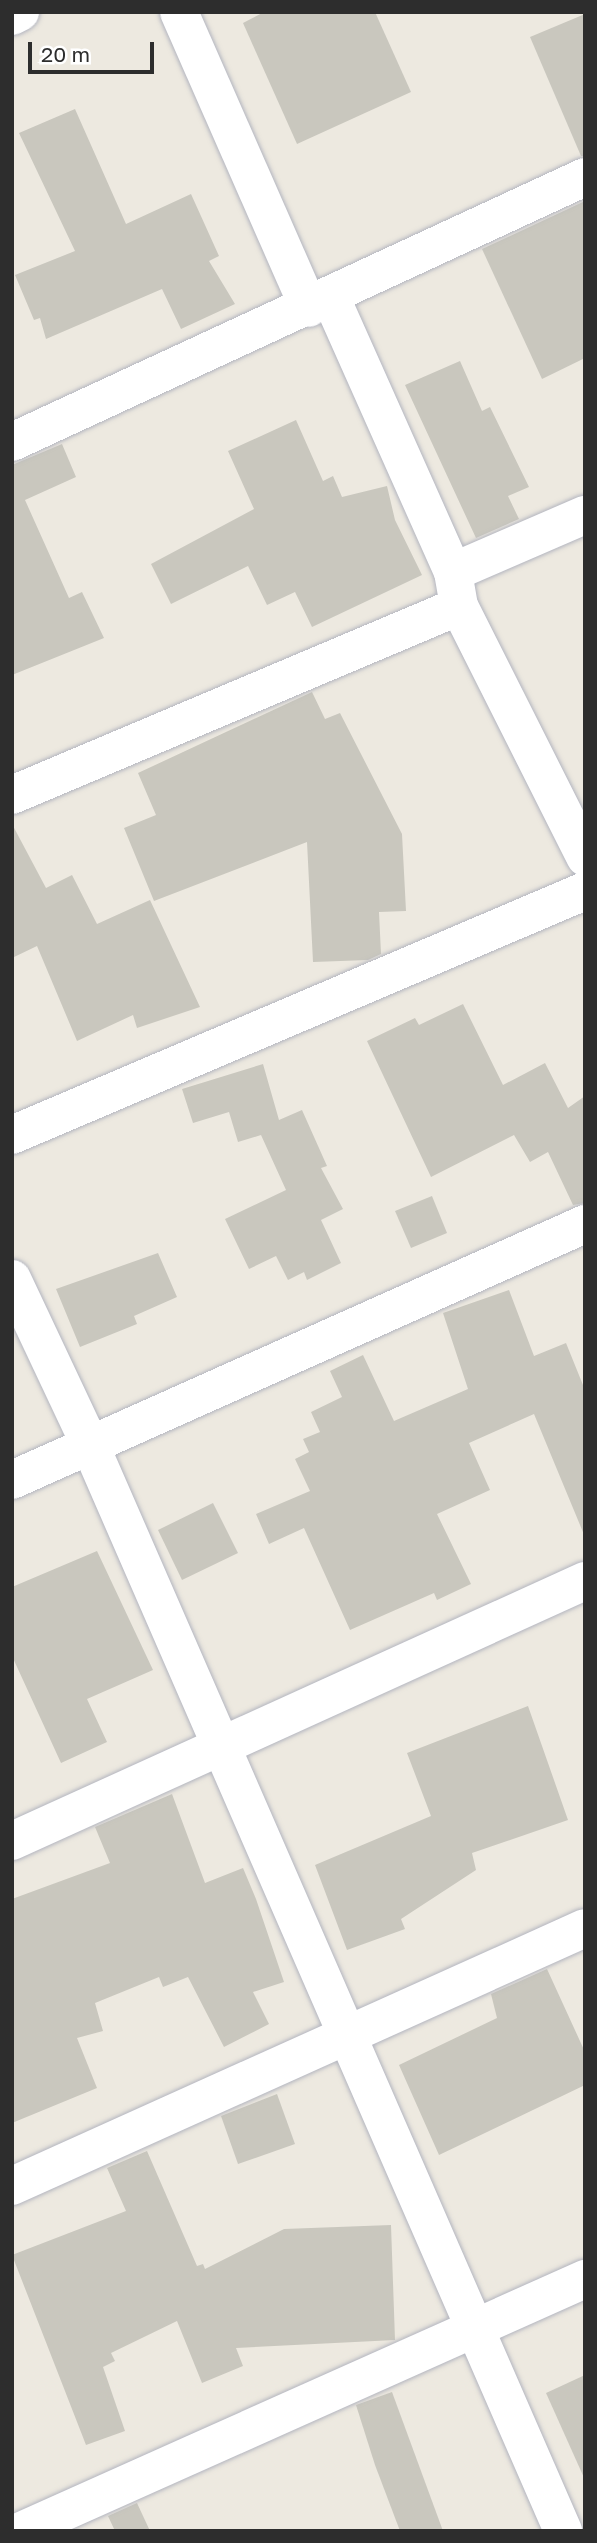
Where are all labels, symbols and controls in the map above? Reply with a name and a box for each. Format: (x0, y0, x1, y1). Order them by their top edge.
scale bar (32, 28, 158, 72)
text: 20 m (41, 41, 90, 67)

